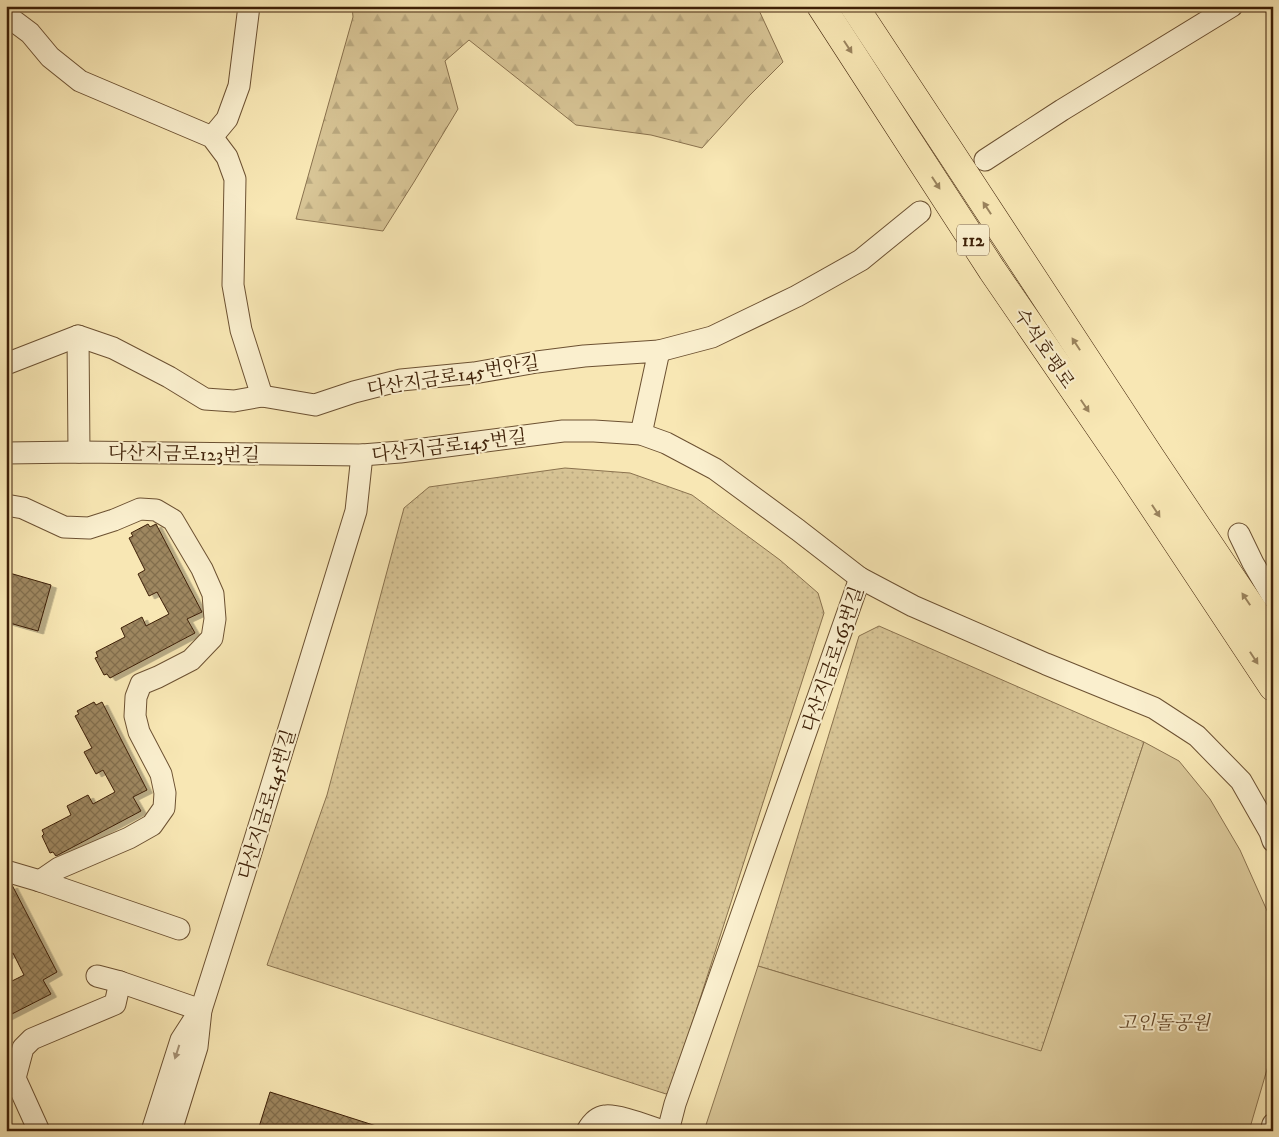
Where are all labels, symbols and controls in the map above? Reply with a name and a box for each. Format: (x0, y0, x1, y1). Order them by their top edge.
one-way arrow (843, 40, 852, 54)
one-way arrow (931, 177, 941, 190)
one-way arrow (982, 201, 992, 214)
road number: 112 (957, 224, 989, 256)
street label: 수석호평로 (1009, 304, 1079, 393)
one-way arrow (1071, 337, 1081, 351)
street label: 다산지금로145번안길 (365, 352, 541, 401)
one-way arrow (1080, 399, 1090, 412)
street label: 다산지금로145번길 (371, 426, 528, 467)
street label: 다산지금로123번길 (108, 442, 260, 467)
one-way arrow (1151, 504, 1161, 517)
street label: 다산지금로163번길 (798, 584, 869, 735)
one-way arrow (1241, 592, 1251, 606)
one-way arrow (1249, 652, 1259, 665)
street label: 다산지금로145번길 (234, 727, 301, 882)
park label: 고인돌공원 (1118, 1012, 1212, 1035)
one-way arrow (173, 1044, 180, 1059)

